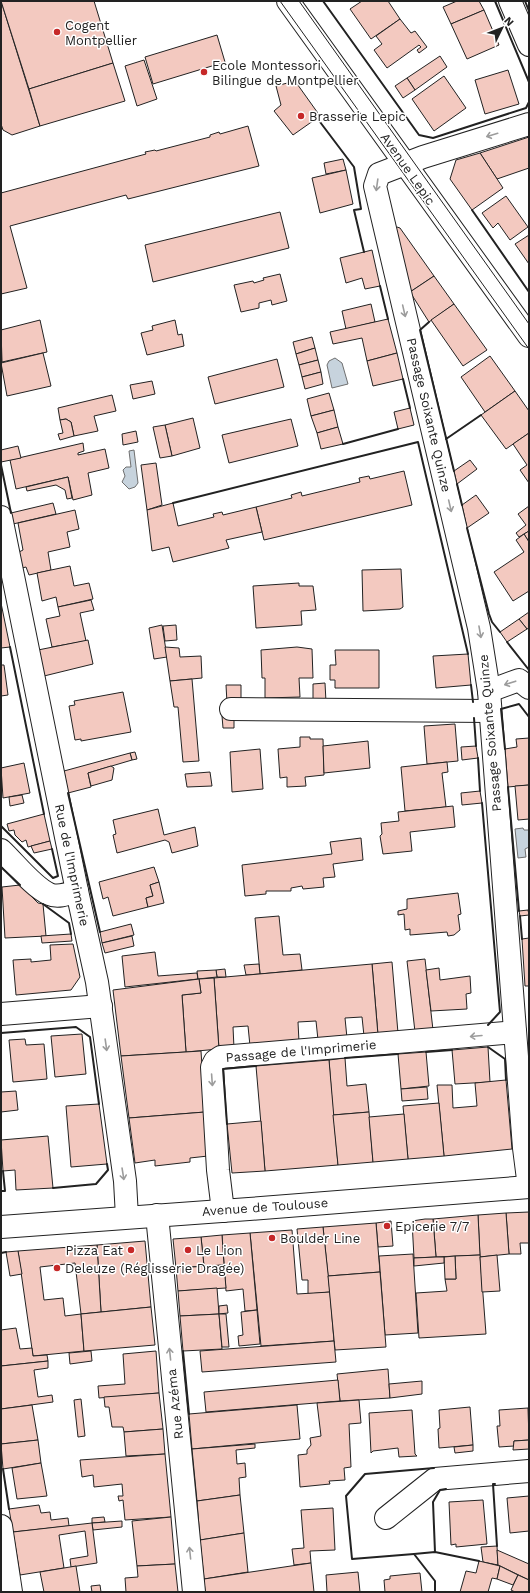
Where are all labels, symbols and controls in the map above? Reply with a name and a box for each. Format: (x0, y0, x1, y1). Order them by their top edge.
north arrow (482, 8, 522, 48)
text: N (501, 14, 516, 29)
place label: Cogent Montpellier (65, 18, 137, 48)
marker: Cogent Montpellier (52, 27, 62, 37)
place label: Ecole Montessori Bilingue de Montpellier (212, 58, 358, 88)
marker: Ecole Montessori Bilingue de Montpellier (199, 67, 209, 77)
place label: Brasserie Lepic (309, 109, 406, 124)
marker: Brasserie Lepic (296, 111, 306, 121)
street label: Avenue Lepic (378, 130, 438, 208)
one-way arrow (485, 132, 498, 139)
one-way arrow (373, 178, 381, 191)
one-way arrow (400, 304, 408, 317)
street label: Passage Soixante Quinze (404, 336, 454, 494)
one-way arrow (447, 499, 455, 512)
one-way arrow (476, 625, 484, 638)
street label: Passage Soixante Quinze (476, 654, 504, 812)
one-way arrow (504, 680, 517, 687)
street label: Rue de l'Imprimerie (52, 803, 92, 927)
one-way arrow (470, 1032, 483, 1039)
street label: Passage de l'Imprimerie (225, 1037, 377, 1065)
one-way arrow (102, 1038, 110, 1051)
one-way arrow (209, 1073, 216, 1086)
one-way arrow (119, 1167, 127, 1180)
street label: Avenue de Toulouse (201, 1195, 329, 1219)
place label: Epicerie 7/7 (395, 1219, 469, 1234)
marker: Epicerie 7/7 (382, 1221, 392, 1231)
place label: Boulder Line (280, 1231, 360, 1246)
marker: Boulder Line (267, 1233, 277, 1243)
place label: Pizza Eat (65, 1243, 124, 1258)
place label: Le Lion (196, 1243, 243, 1258)
marker: Pizza Eat (126, 1245, 136, 1255)
marker: Le Lion (183, 1245, 193, 1255)
place label: Deleuze (Réglisserie Dragée) (65, 1261, 244, 1276)
marker: Deleuze (Réglisserie Dragée) (52, 1263, 62, 1273)
one-way arrow (167, 1348, 174, 1361)
street label: Rue Azéma (164, 1367, 186, 1440)
one-way arrow (186, 1547, 194, 1560)

